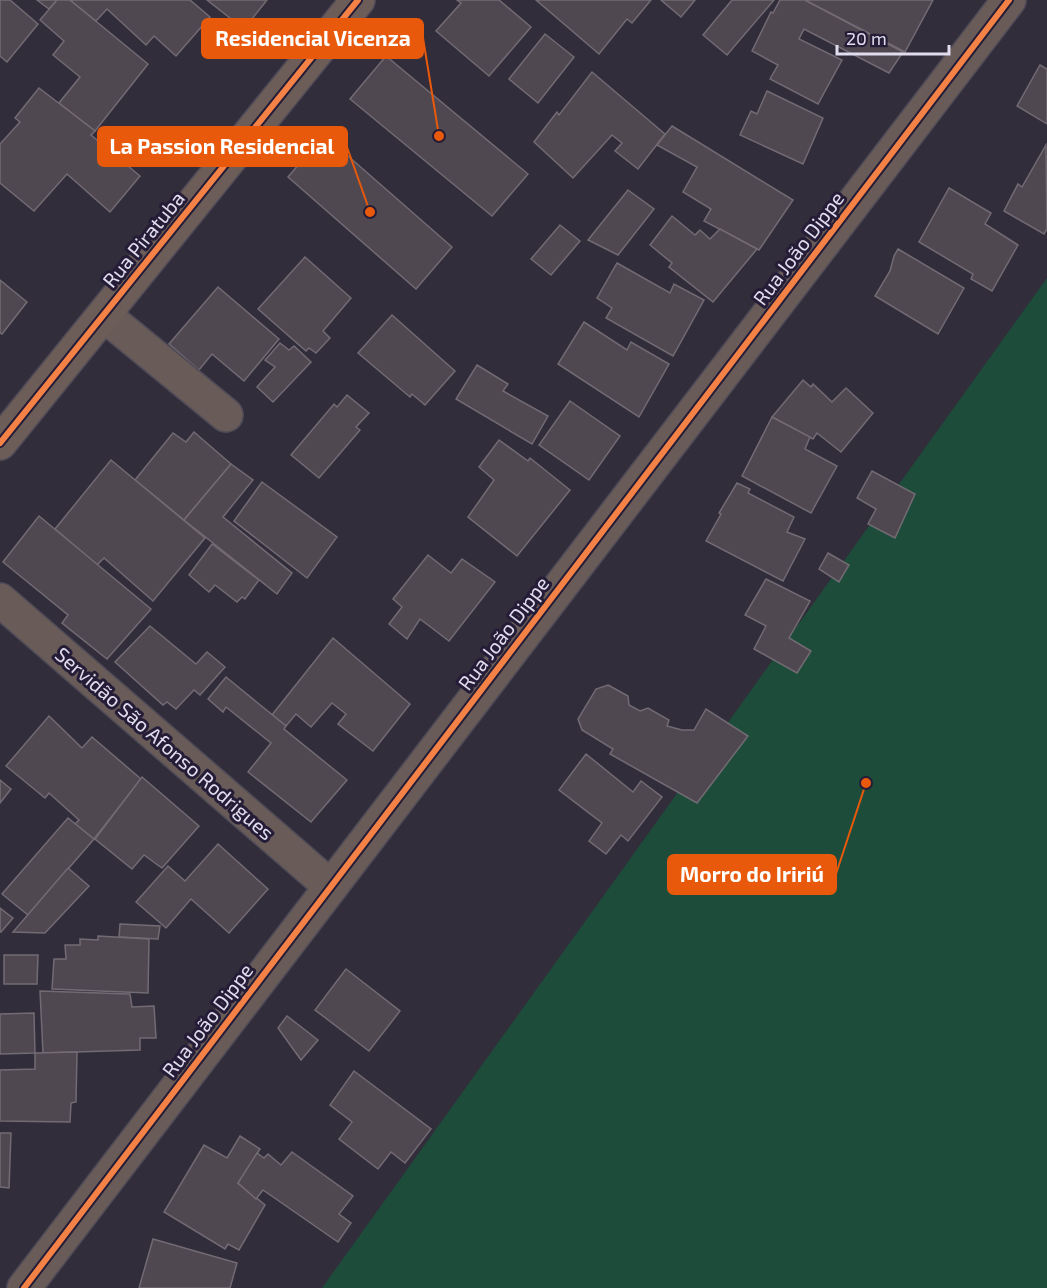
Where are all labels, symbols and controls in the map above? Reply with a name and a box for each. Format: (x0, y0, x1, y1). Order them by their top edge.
scale bar (837, 18, 950, 56)
callout: Residencial Vicenza (202, 19, 423, 58)
text: Residencial Vicenza (215, 25, 411, 50)
text: 20 m (846, 27, 887, 49)
callout: La Passion Residencial (98, 127, 347, 166)
text: La Passion Residencial (110, 133, 335, 158)
street label: Rua Piratuba (97, 186, 189, 292)
street label: Rua João Dippe (748, 186, 848, 310)
street label: Rua João Dippe (453, 571, 553, 695)
street label: Servidão São Afonso Rodrigues (51, 642, 279, 844)
callout: Morro do Iririú (668, 855, 836, 894)
text: Morro do Iririú (680, 861, 824, 886)
street label: Rua João Dippe (157, 958, 257, 1082)

